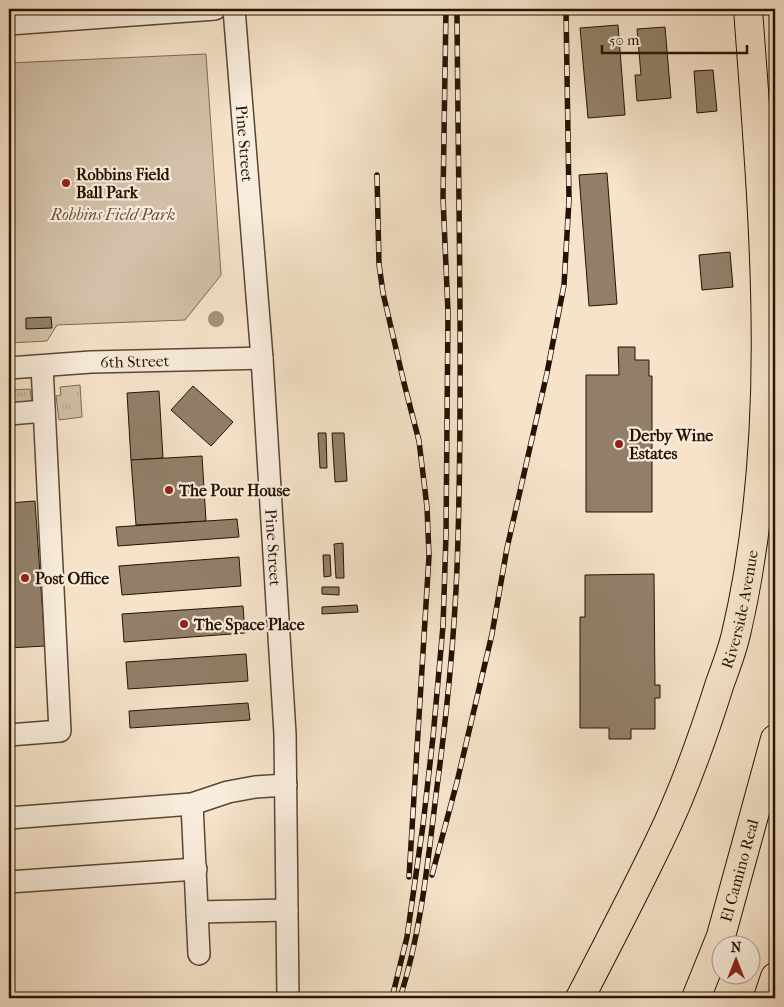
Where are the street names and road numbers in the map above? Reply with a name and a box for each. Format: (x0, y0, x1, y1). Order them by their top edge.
street label: Pine Street (232, 104, 257, 183)
street label: 6th Street (100, 351, 170, 372)
street label: Pine Street (261, 508, 285, 587)
street label: Riverside Avenue (717, 549, 762, 671)
street label: El Camino Real (716, 816, 763, 924)

